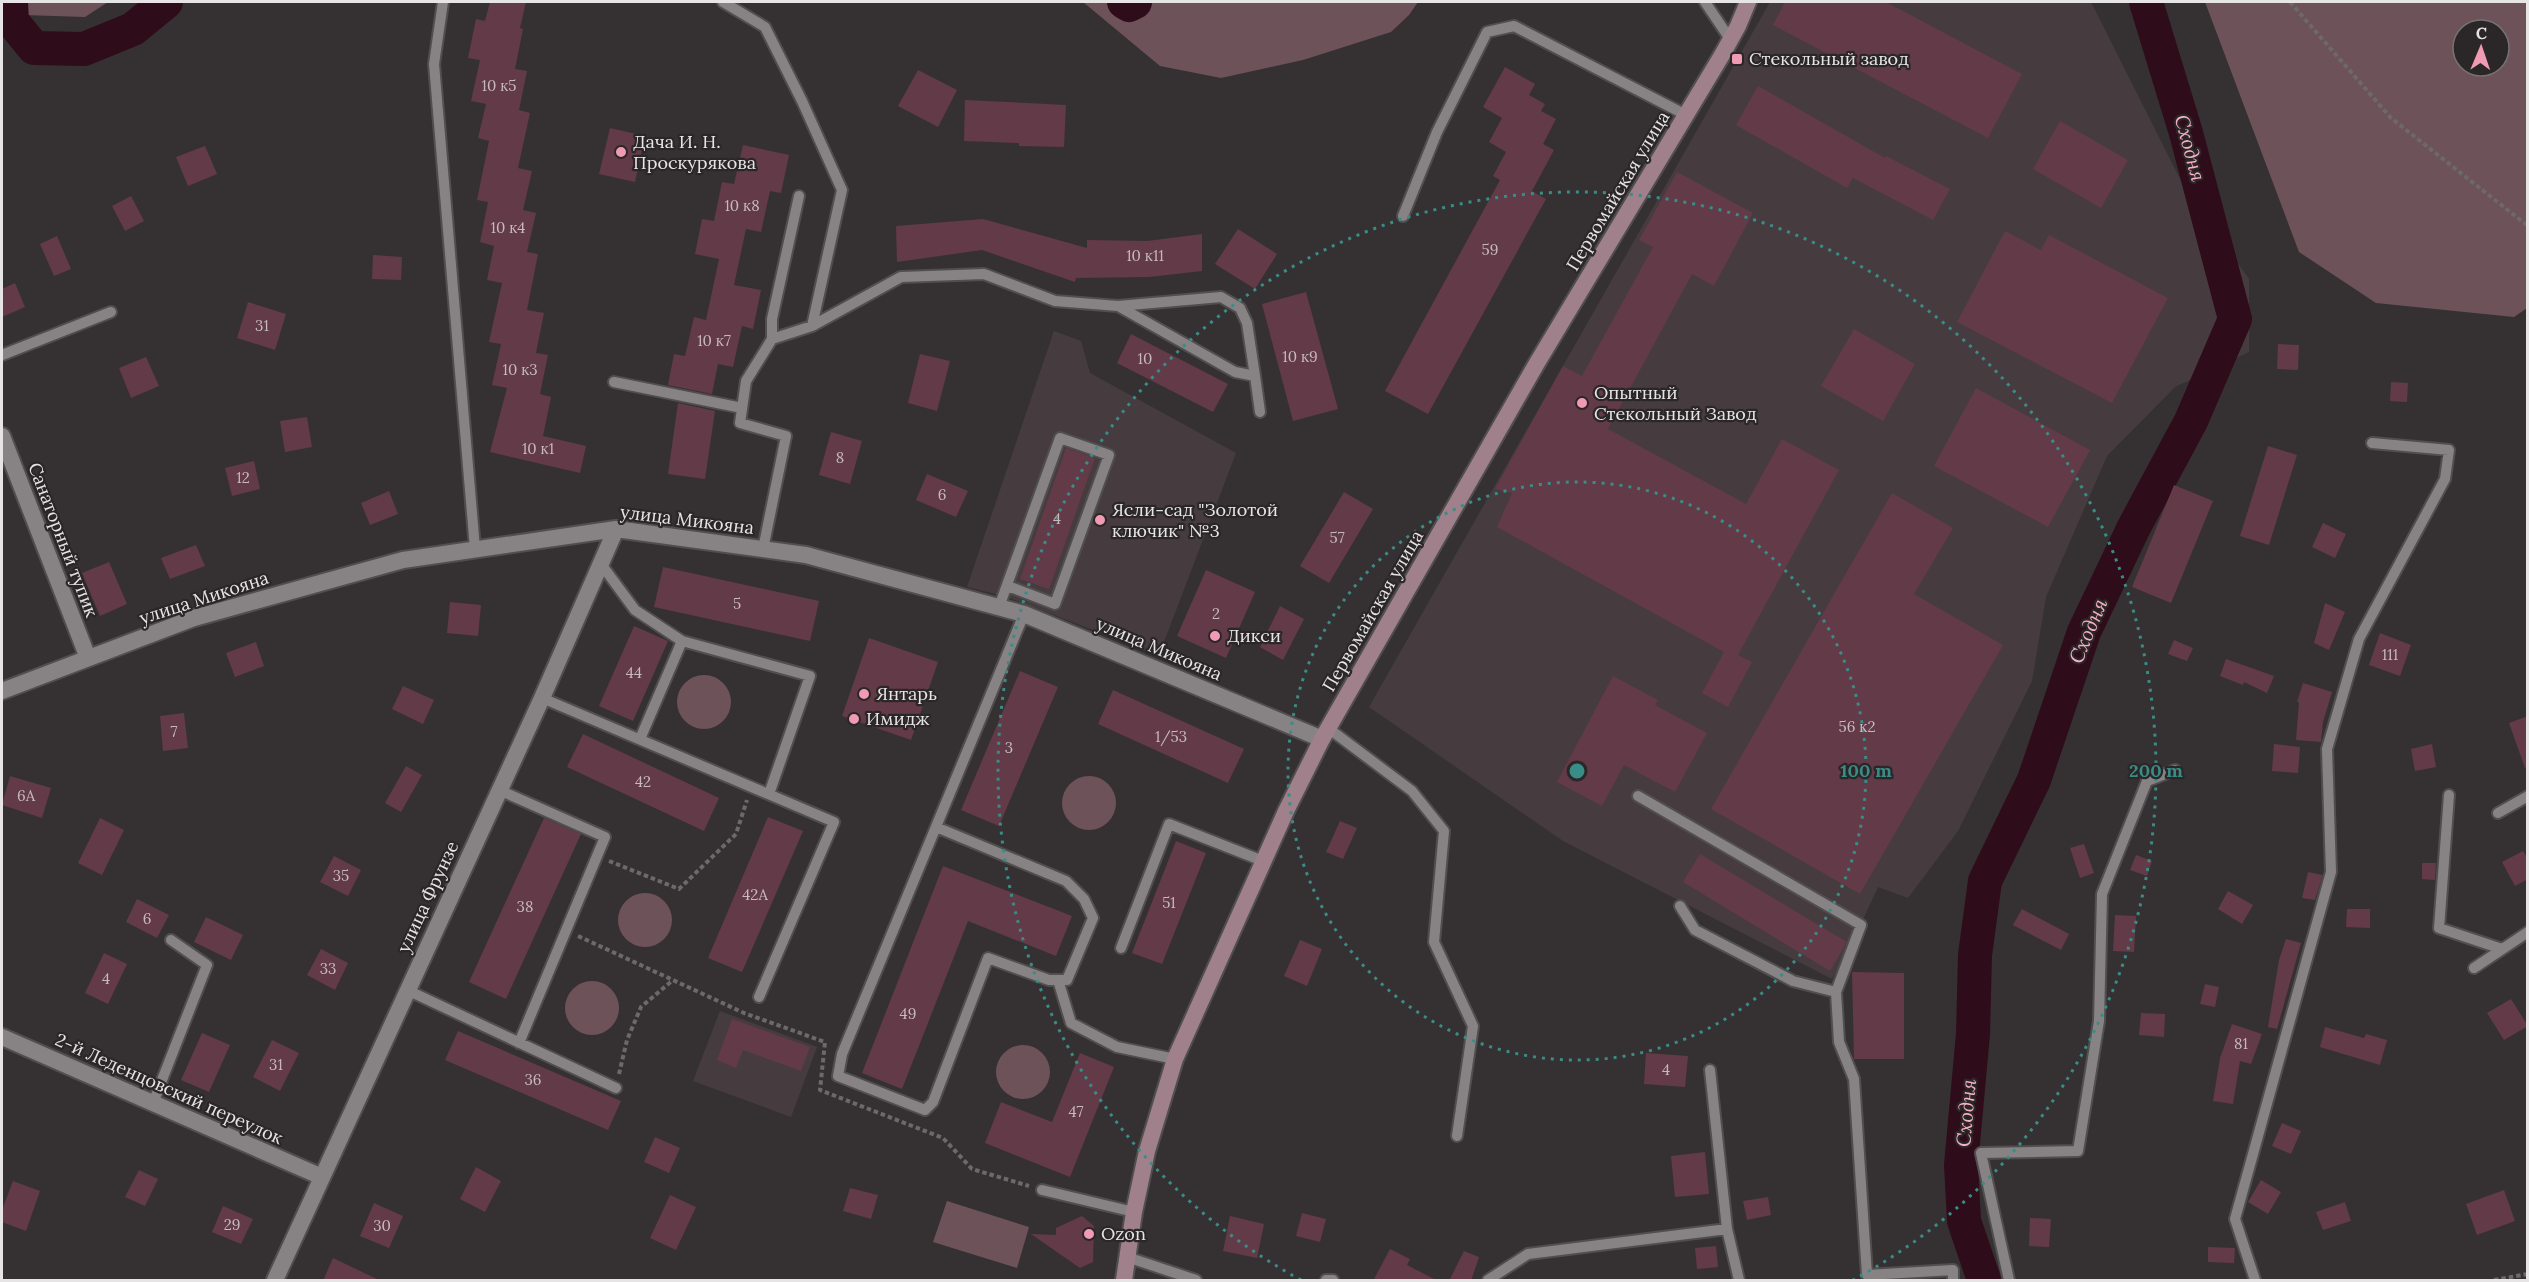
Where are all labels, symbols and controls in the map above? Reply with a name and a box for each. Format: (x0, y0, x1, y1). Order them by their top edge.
north arrow (2451, 18, 2511, 78)
text: С (2476, 23, 2487, 43)
place label: Стекольный завод (1749, 47, 1909, 70)
marker: Стекольный завод (1730, 52, 1744, 66)
house number: 10 к5 (482, 76, 516, 95)
street label: Первомайская улица (1561, 107, 1674, 275)
water label: Сходня (2170, 112, 2211, 184)
place label: Дача И. Н. Проскурякова (633, 130, 756, 174)
marker: Дача И. Н. Проскурякова (614, 145, 628, 159)
house number: 10 к8 (724, 196, 760, 215)
house number: 10 к4 (491, 218, 525, 237)
house number: 59 (1482, 240, 1498, 259)
house number: 10 к11 (1126, 246, 1164, 265)
house number: 31 (255, 316, 269, 335)
house number: 10 к7 (697, 331, 731, 350)
house number: 10 к9 (1282, 347, 1318, 366)
house number: 10 (1138, 349, 1152, 368)
house number: 10 к3 (502, 360, 538, 379)
place label: Опытный Стекольный Завод (1594, 381, 1757, 425)
marker: Опытный Стекольный Завод (1575, 396, 1589, 410)
house number: 10 к1 (522, 439, 554, 458)
house number: 8 (836, 448, 844, 467)
street label: Санаторный тупик (23, 459, 104, 621)
house number: 12 (236, 468, 250, 487)
house number: 6 (938, 485, 946, 504)
place label: Ясли-сад "Золотой ключик" №3 (1112, 498, 1278, 542)
street label: улица Микояна (619, 500, 755, 539)
house number: 4 (1053, 509, 1061, 528)
marker: Ясли-сад "Золотой ключик" №3 (1093, 513, 1107, 527)
street label: Первомайская улица (1317, 526, 1428, 695)
house number: 57 (1329, 528, 1345, 547)
street label: улица Микояна (136, 566, 271, 629)
house number: 5 (733, 594, 741, 613)
water label: Сходня (2063, 595, 2112, 667)
house number: 2 (1212, 604, 1220, 623)
street label: улица Микояна (1093, 612, 1226, 685)
place label: Дикси (1227, 624, 1281, 647)
marker: Дикси (1208, 629, 1222, 643)
house number: 111 (2382, 645, 2398, 664)
house number: 44 (626, 663, 642, 682)
place label: Янтарь (876, 682, 937, 705)
marker: Янтарь (857, 687, 871, 701)
place label: Имидж (866, 707, 929, 730)
marker: Имидж (847, 712, 861, 726)
house number: 56 к2 (1839, 717, 1875, 736)
house number: 7 (171, 722, 178, 741)
house number: 1/53 (1155, 727, 1187, 747)
house number: 3 (1005, 738, 1013, 757)
text: 100 m (1840, 759, 1892, 782)
text: 200 m (2129, 759, 2183, 782)
centre of rings (1567, 761, 1587, 781)
house number: 42 (635, 772, 651, 791)
house number: 6А (17, 786, 36, 805)
street label: улица Фрунзе (392, 837, 464, 956)
house number: 35 (333, 866, 349, 885)
house number: 42А (742, 885, 768, 904)
house number: 51 (1162, 893, 1176, 912)
house number: 38 (517, 897, 533, 916)
house number: 6 (143, 909, 151, 928)
house number: 33 (320, 959, 336, 978)
house number: 4 (102, 969, 110, 988)
house number: 49 (900, 1004, 916, 1023)
street label: 2-й Леденцовский переулок (52, 1028, 287, 1149)
house number: 81 (2234, 1034, 2248, 1053)
house number: 31 (269, 1055, 283, 1074)
house number: 4 (1662, 1060, 1670, 1079)
house number: 36 (524, 1070, 542, 1089)
water label: Сходня (1950, 1078, 1981, 1148)
house number: 47 (1068, 1102, 1084, 1121)
house number: 29 (224, 1215, 240, 1234)
house number: 30 (373, 1216, 391, 1235)
place label: Ozon (1101, 1222, 1146, 1245)
marker: Ozon (1082, 1227, 1096, 1241)

